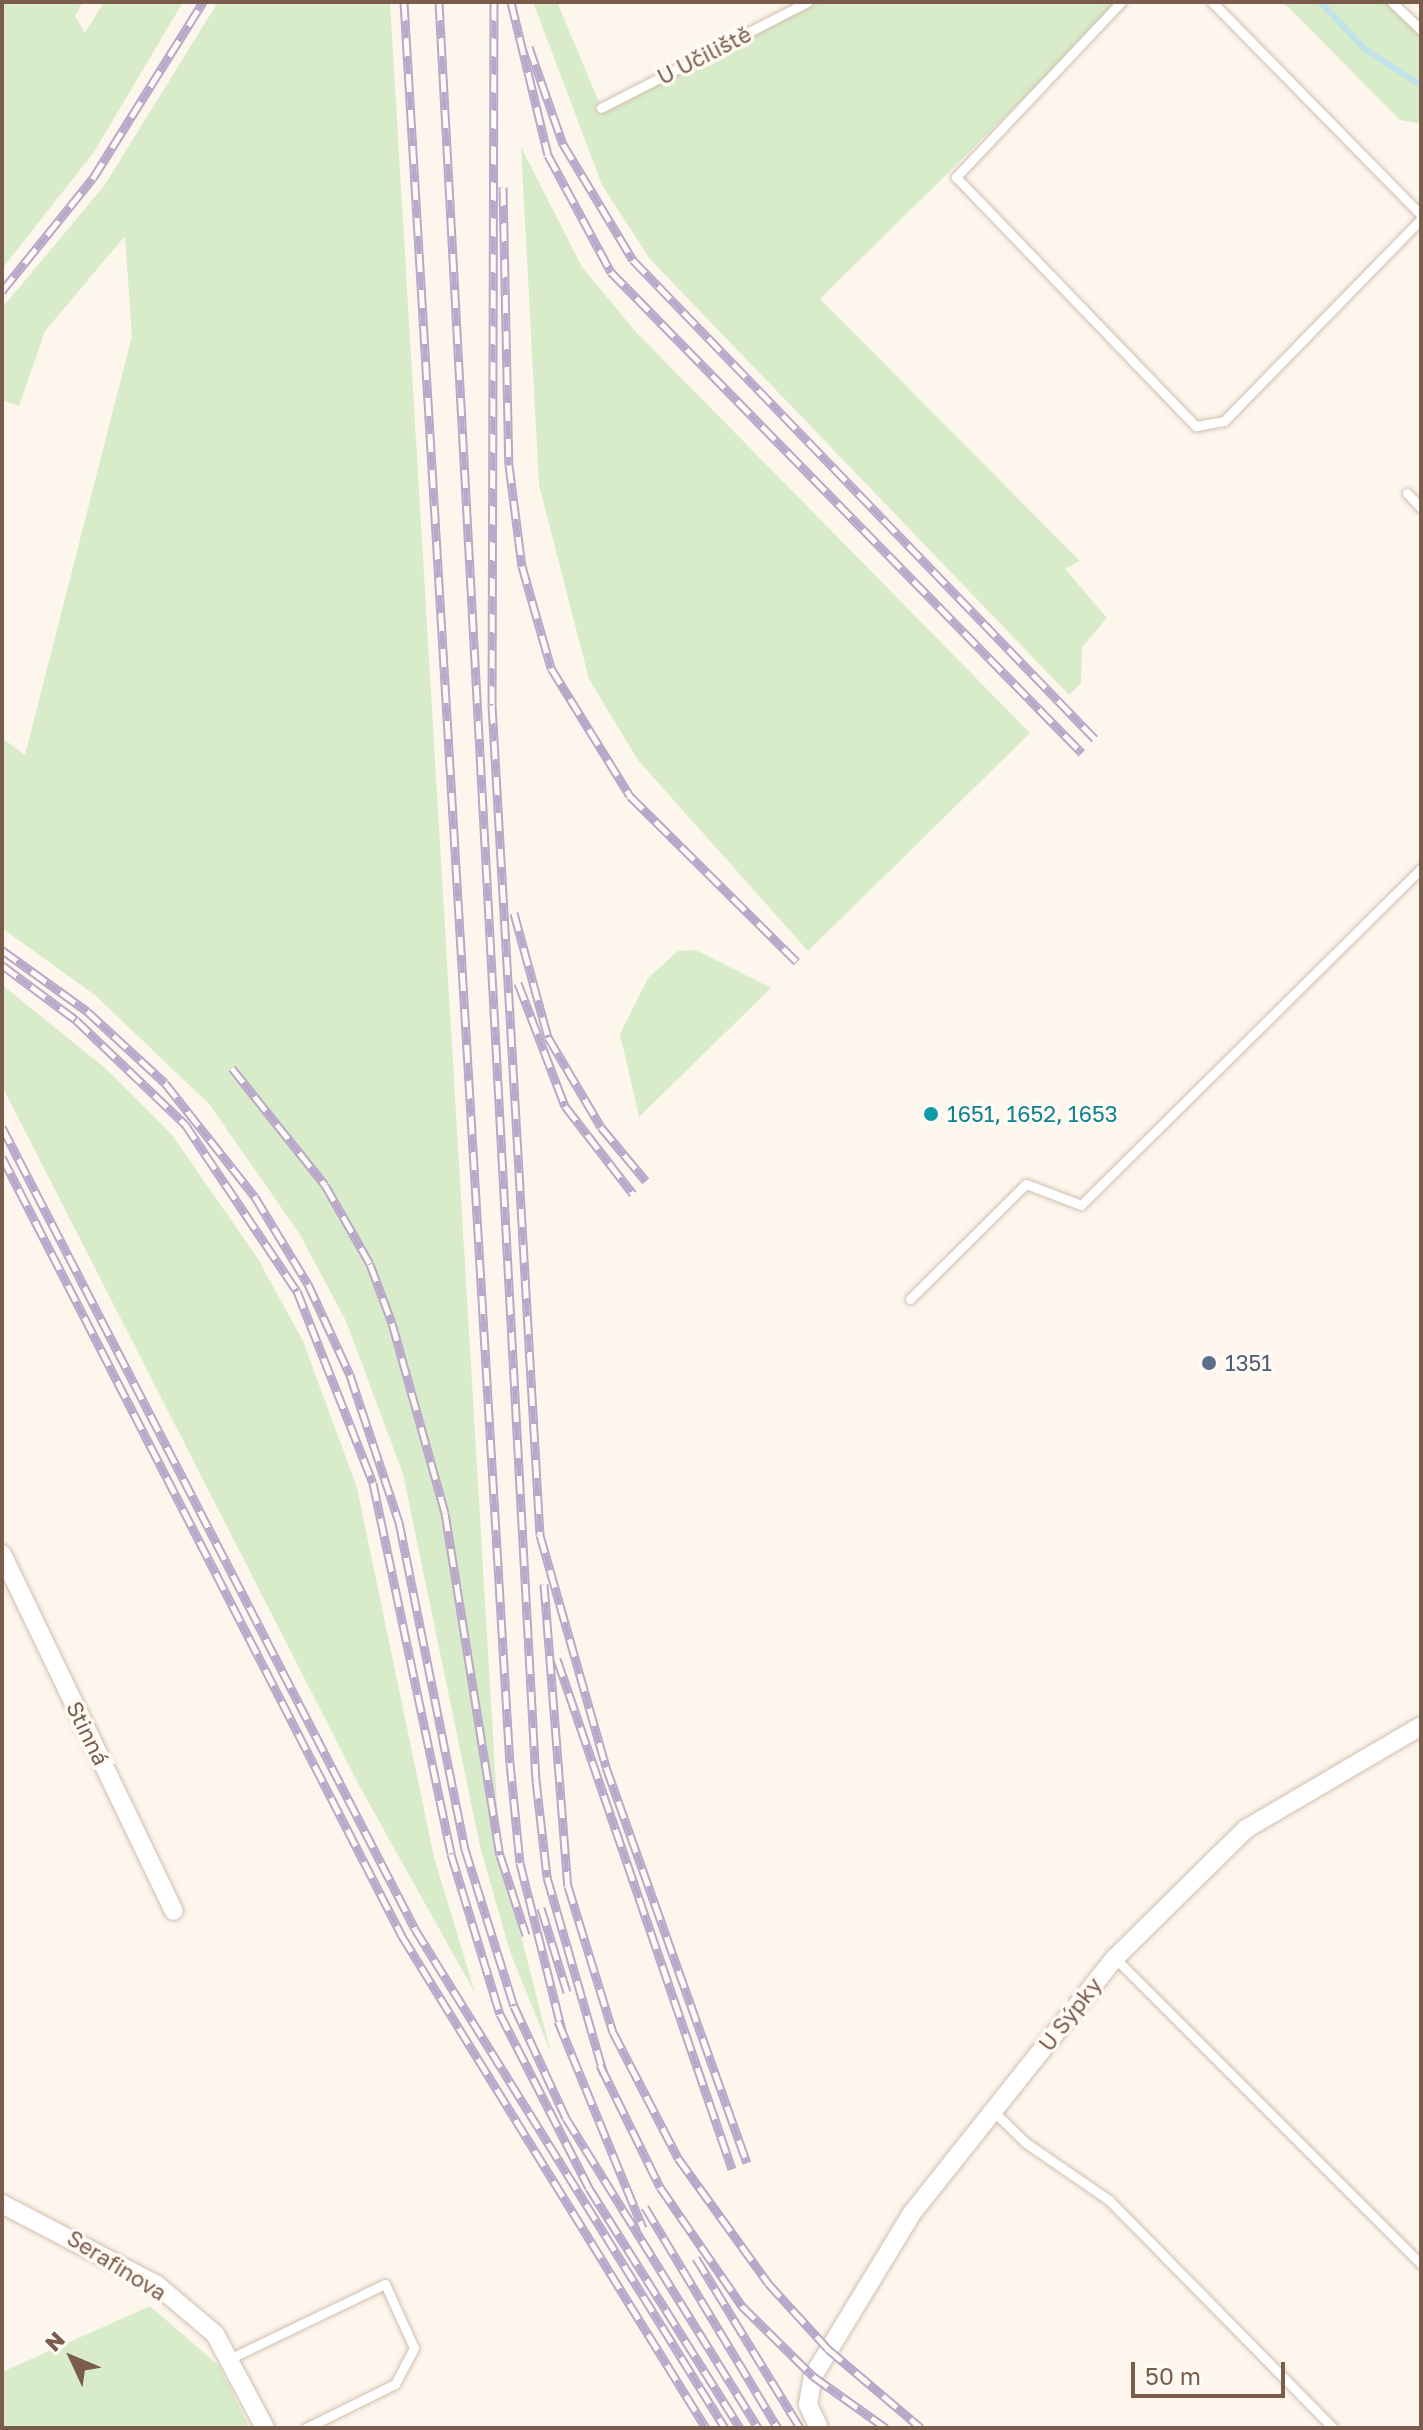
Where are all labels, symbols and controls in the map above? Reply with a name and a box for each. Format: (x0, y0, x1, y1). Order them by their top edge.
street label: U Učiliště (653, 20, 755, 90)
place label: 1651, 1652, 1653 (947, 1101, 1118, 1127)
marker: 1651, 1652, 1653 (922, 1105, 940, 1123)
place label: 1351 (1225, 1350, 1272, 1376)
marker: 1351 (1200, 1354, 1218, 1372)
street label: Stinná (61, 1697, 115, 1769)
street label: U Sýpky (1033, 1972, 1107, 2056)
street label: Serafinova (63, 2224, 171, 2306)
north arrow (32, 2318, 112, 2398)
text: N (39, 2326, 70, 2356)
scale bar (1135, 2346, 1289, 2396)
text: 50 m (1145, 2361, 1201, 2390)

